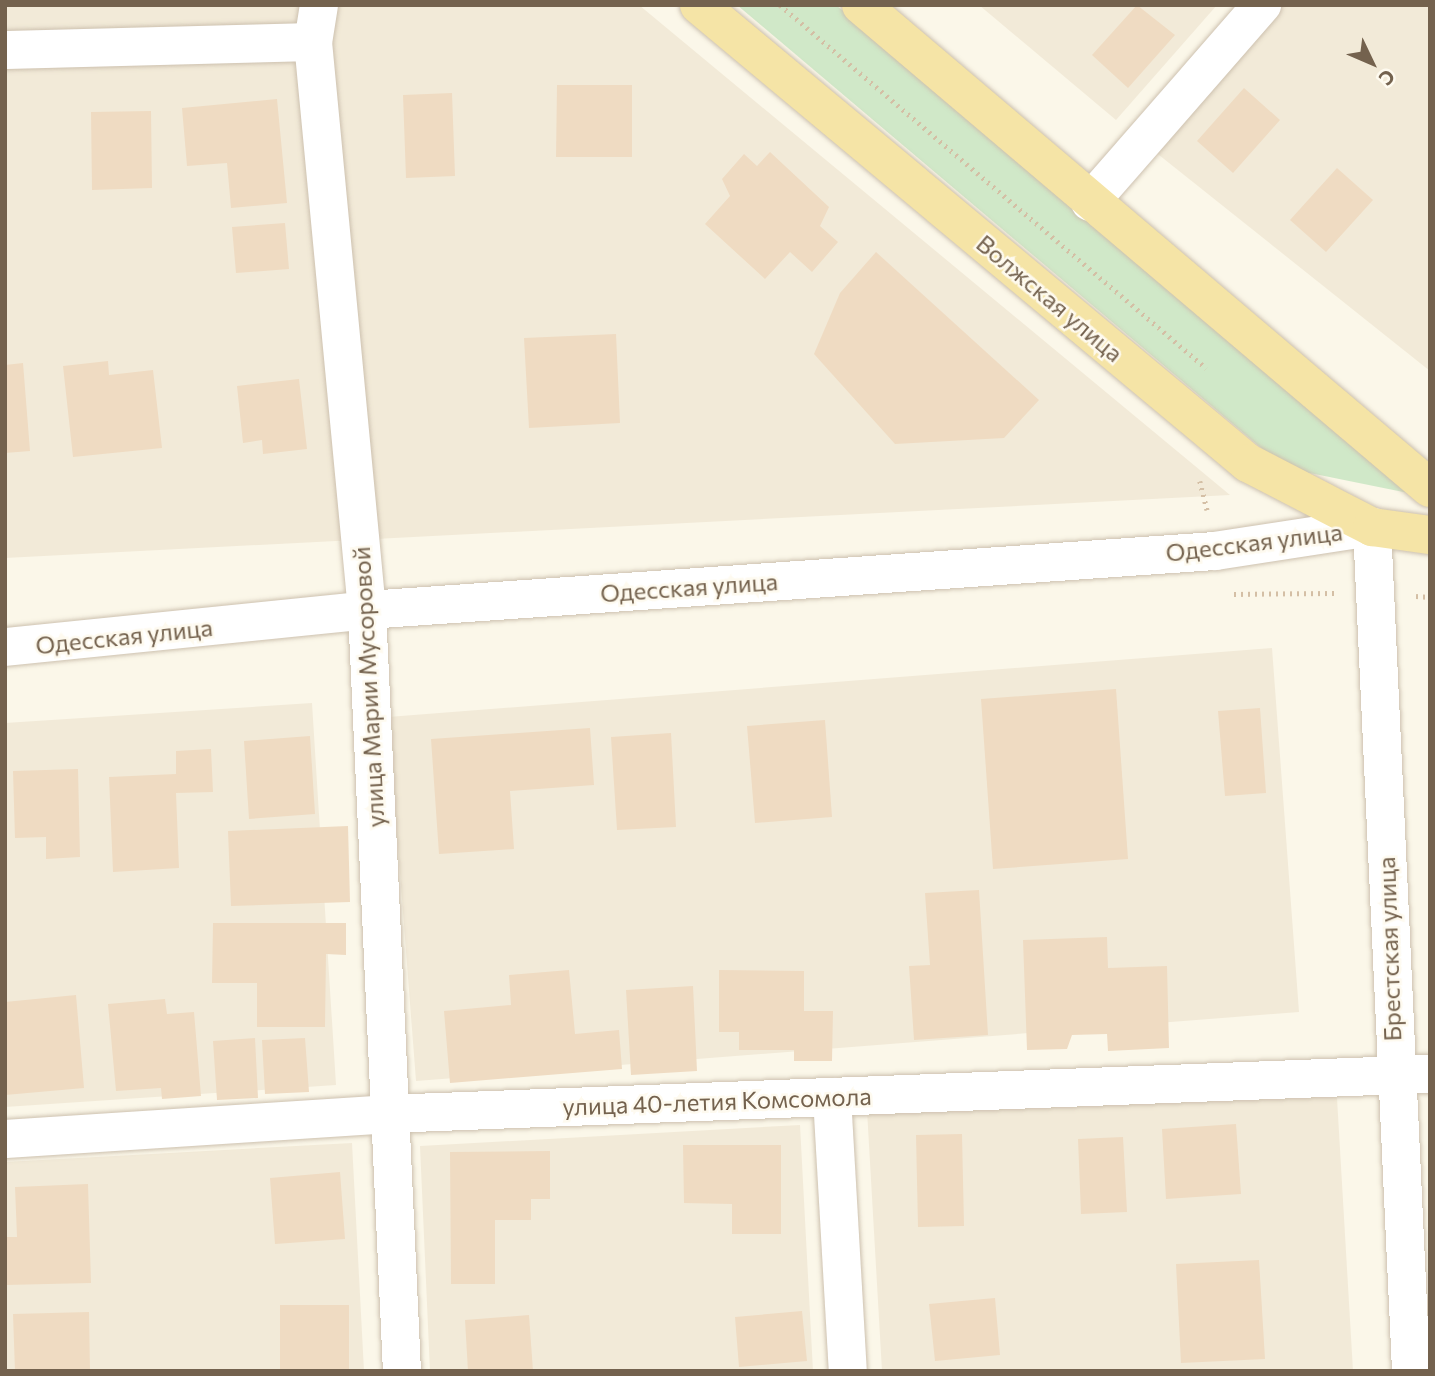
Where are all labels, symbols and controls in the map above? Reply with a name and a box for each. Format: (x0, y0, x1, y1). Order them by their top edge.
north arrow (1337, 28, 1407, 98)
text: С (1375, 65, 1400, 91)
street label: Волжская улица (971, 228, 1129, 368)
street label: Одесская улица (1164, 517, 1344, 567)
street label: улица Марии Мусоровой (346, 546, 390, 828)
street label: Одесская улица (599, 566, 779, 608)
street label: Одесская улица (34, 612, 214, 660)
street label: Брестская улица (1371, 856, 1407, 1042)
street label: улица 40-летия Комсомола (562, 1081, 872, 1121)

